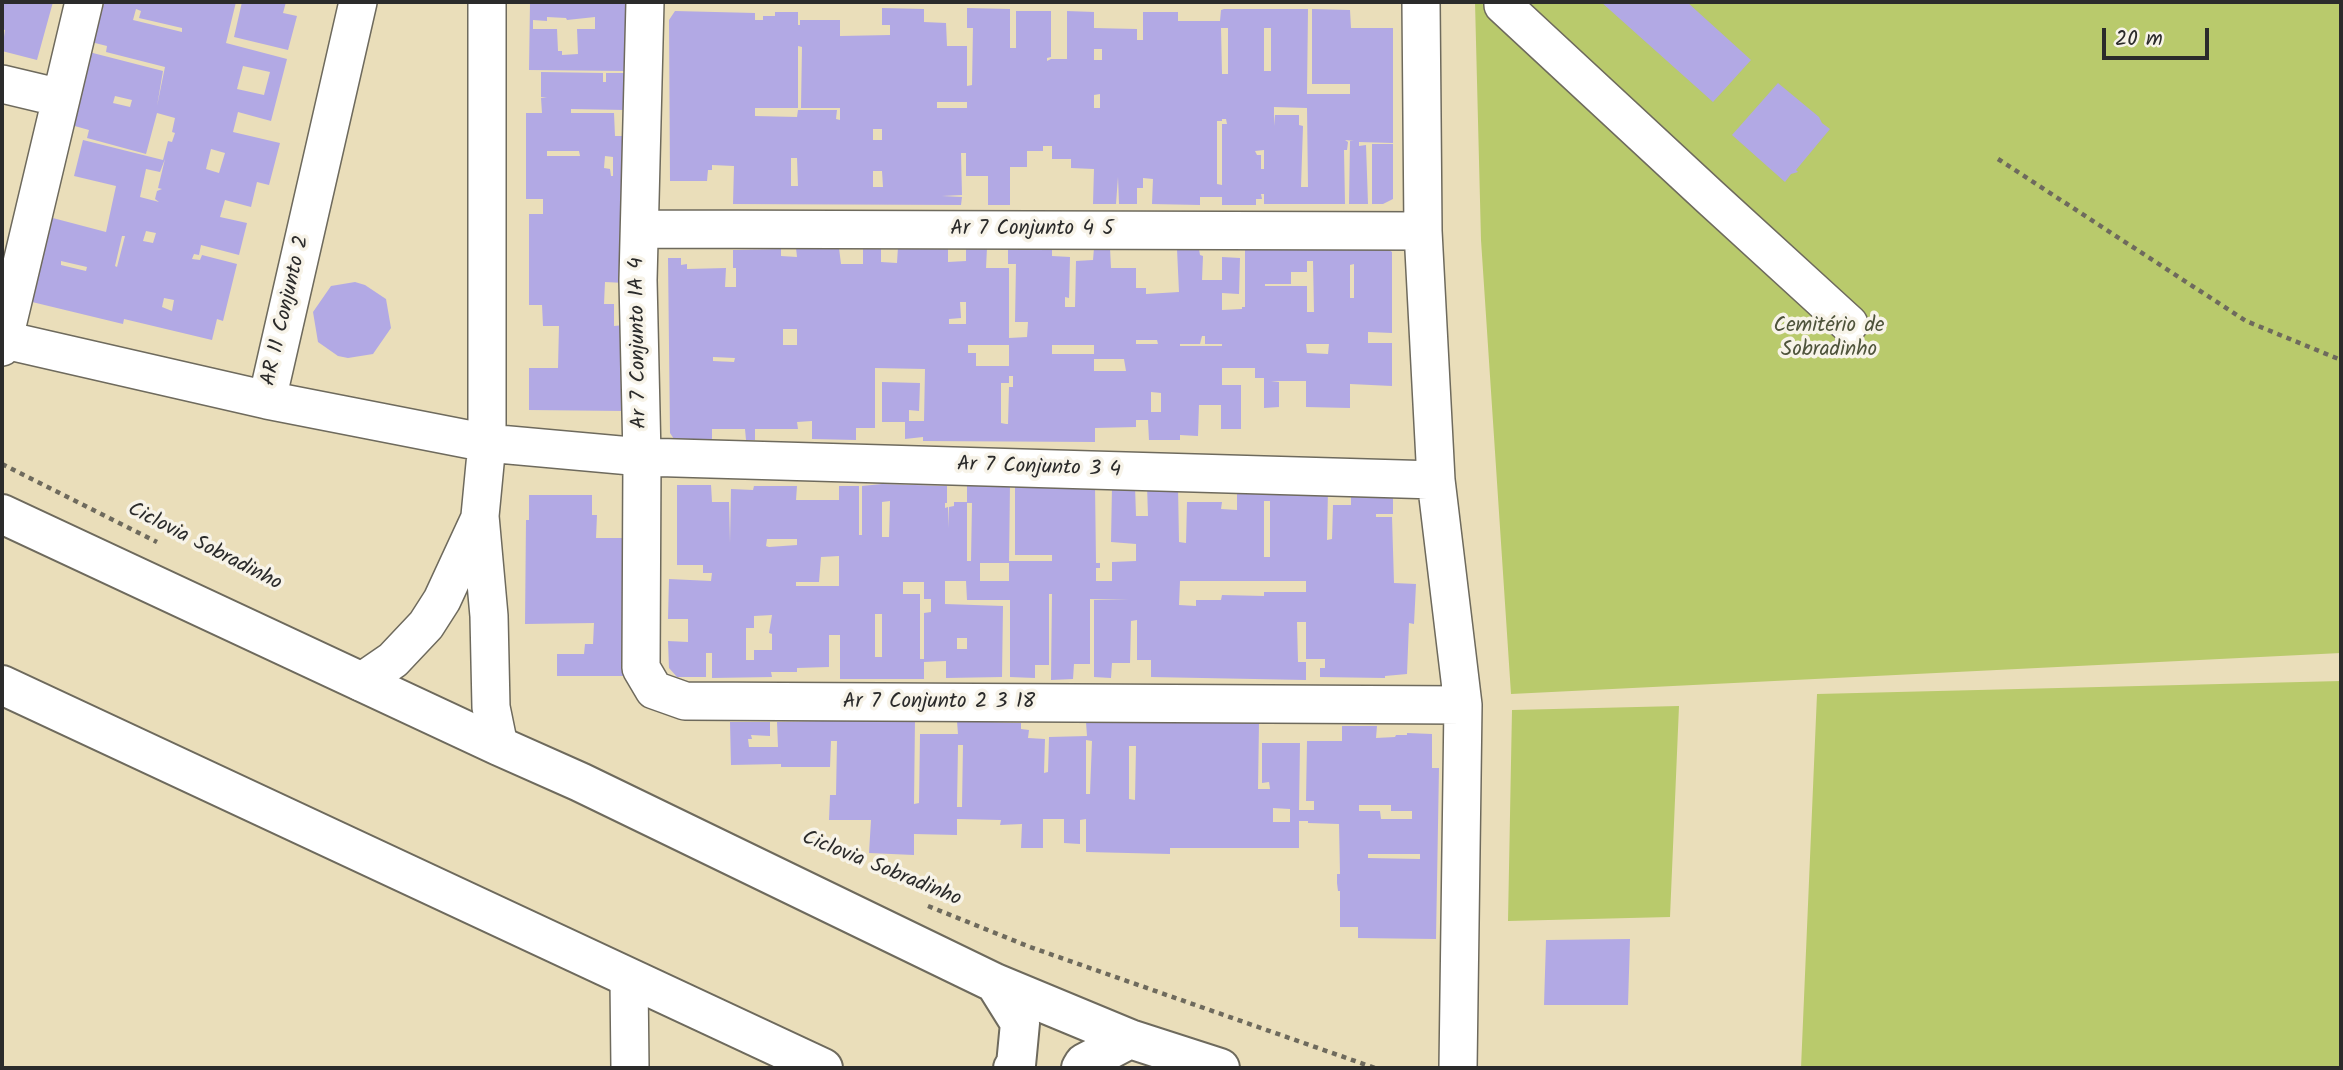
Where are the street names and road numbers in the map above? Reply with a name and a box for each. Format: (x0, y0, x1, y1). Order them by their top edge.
street label: Ar 7 Conjunto 4 5 (950, 217, 1114, 243)
street label: AR 11 Conjunto 2 (257, 234, 317, 388)
street label: Ar 7 Conjunto 1A 4 (626, 257, 654, 429)
street label: Ar 7 Conjunto 3 4 (957, 454, 1121, 484)
street label: Ciclovia Sobradinho (123, 498, 285, 598)
street label: Ar 7 Conjunto 2 3 18 (843, 690, 1035, 716)
street label: Ciclovia Sobradinho (798, 827, 964, 913)

